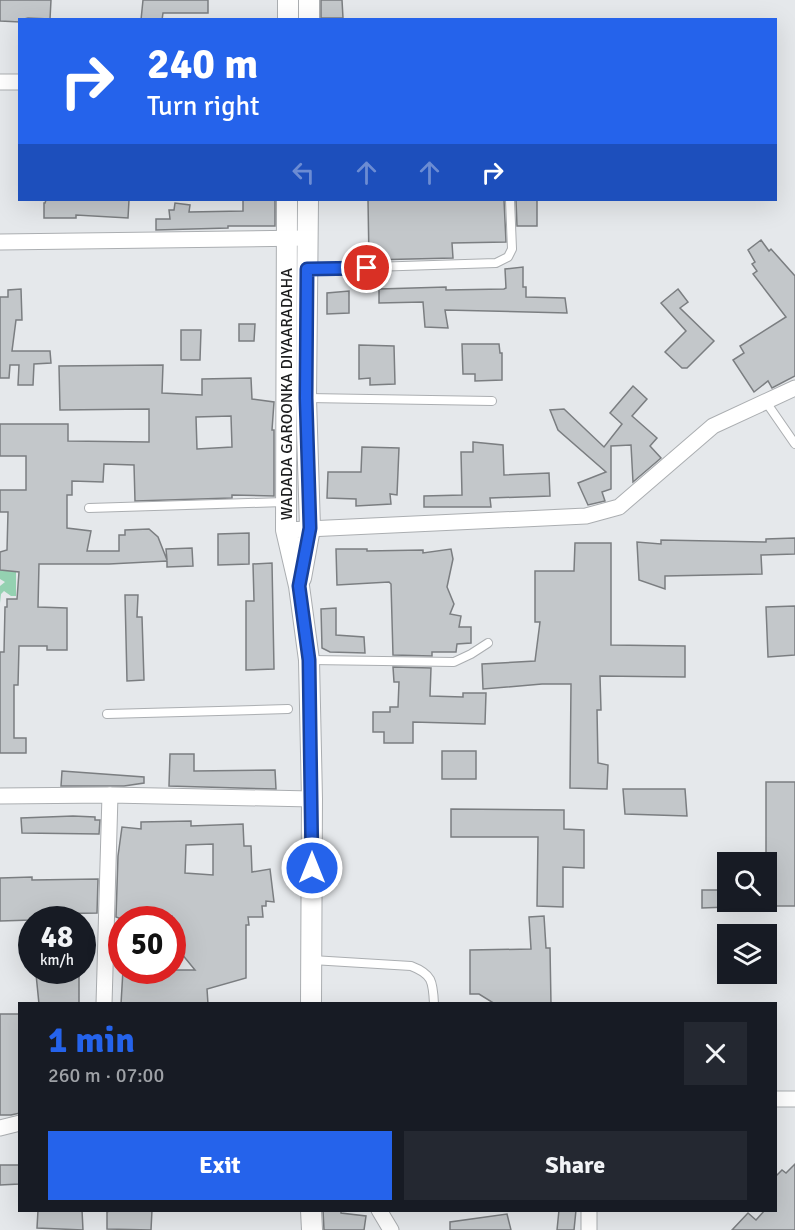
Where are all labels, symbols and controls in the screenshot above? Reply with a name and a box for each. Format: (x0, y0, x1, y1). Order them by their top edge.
text: 240 m (147, 39, 258, 90)
icon: right (48, 42, 126, 120)
text: Turn right (147, 90, 260, 123)
icon: left (287, 156, 320, 189)
icon: ahead (350, 156, 383, 189)
icon: ahead (413, 156, 446, 189)
icon: right (476, 156, 509, 189)
pin (341, 242, 392, 293)
icon: arrive (350, 251, 383, 284)
street label: WADADA GAROONKA DIYAARADAHA (277, 268, 297, 520)
position arrow (280, 836, 344, 900)
map controls (717, 852, 777, 984)
button: search (717, 852, 777, 912)
speed limit sign: 50 (108, 906, 186, 984)
text: 48 (41, 919, 73, 956)
button: layers (717, 924, 777, 984)
text: km/h (40, 951, 74, 969)
text: 1 min (48, 1018, 135, 1063)
button: close (684, 1022, 747, 1085)
text: 260 m · 07:00 (48, 1063, 164, 1088)
button: Exit (48, 1131, 392, 1200)
button: Share (404, 1131, 747, 1200)

